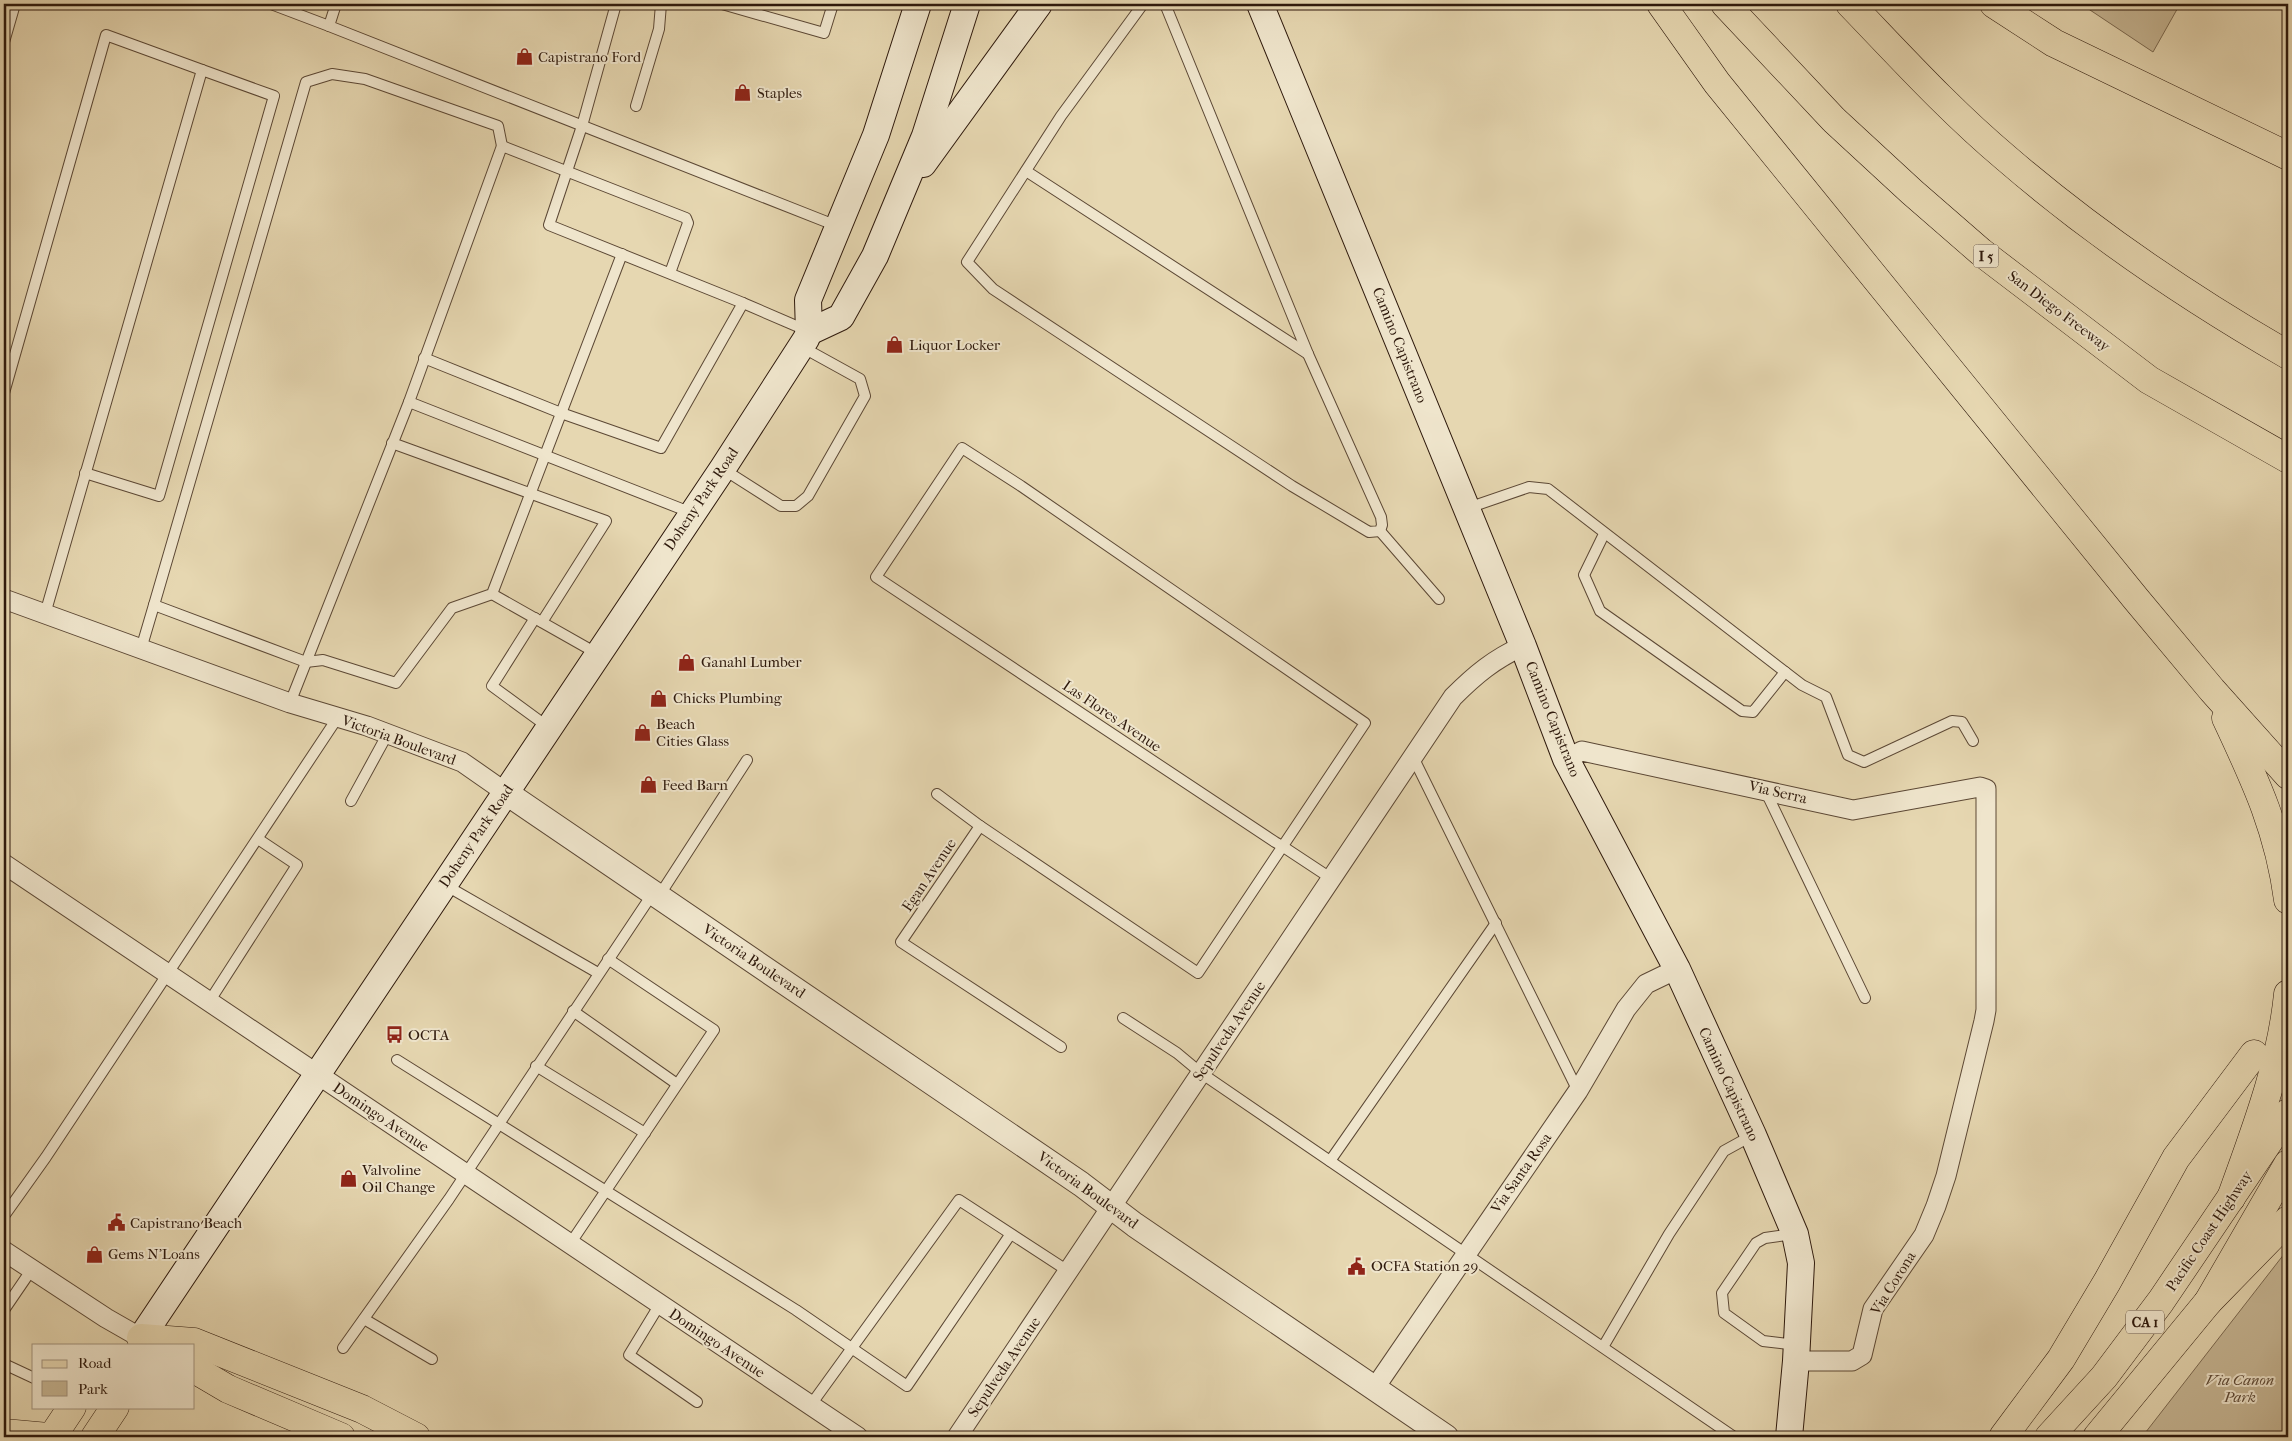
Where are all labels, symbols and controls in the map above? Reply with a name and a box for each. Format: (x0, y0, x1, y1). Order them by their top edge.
shop icon: Capistrano Ford (514, 47, 534, 67)
place label: Capistrano Ford (538, 48, 642, 66)
shop icon: Staples (733, 83, 753, 103)
place label: Staples (757, 84, 802, 102)
road number: I 5 (1974, 245, 1998, 268)
street label: San Diego Freeway (2004, 267, 2114, 356)
street label: Camino Capistrano (1369, 284, 1432, 406)
shop icon: Liquor Locker (885, 335, 905, 355)
place label: Liquor Locker (909, 336, 1001, 354)
street label: Doheny Park Road (660, 443, 743, 554)
shop icon: Ganahl Lumber (677, 652, 697, 672)
place label: Ganahl Lumber (701, 653, 802, 671)
street label: Camino Capistrano (1522, 658, 1585, 780)
street label: Las Flores Avenue (1059, 676, 1165, 756)
shop icon: Chicks Plumbing (649, 688, 669, 708)
place label: Chicks Plumbing (673, 689, 783, 707)
street label: Victoria Boulevard (339, 711, 459, 769)
place label: Beach Cities Glass (656, 715, 729, 750)
shop icon: Beach Cities Glass (632, 723, 652, 743)
shop icon: Feed Barn (638, 775, 658, 795)
place label: Feed Barn (662, 776, 728, 794)
street label: Via Serra (1746, 776, 1810, 808)
street label: Doheny Park Road (435, 780, 518, 891)
street label: Egan Avenue (898, 834, 960, 915)
street label: Victoria Boulevard (698, 919, 810, 1003)
street label: Sepulveda Avenue (1189, 977, 1270, 1085)
street label: Camino Capistrano (1695, 1024, 1763, 1144)
bus stop icon: OCTA (384, 1025, 404, 1045)
place label: OCTA (408, 1026, 450, 1044)
street label: Domingo Avenue (330, 1078, 433, 1156)
street label: Via Santa Rosa (1486, 1129, 1556, 1217)
street label: Victoria Boulevard (1033, 1147, 1143, 1233)
place label: Valvoline Oil Change (361, 1161, 436, 1196)
street label: Pacific Coast Highway (2162, 1166, 2257, 1295)
shop icon: Valvoline Oil Change (338, 1169, 358, 1189)
public building icon: Capistrano Beach (106, 1213, 126, 1233)
place label: Capistrano Beach (130, 1214, 243, 1232)
shop icon: Gems N'Loans (84, 1244, 104, 1264)
place label: Gems N'Loans (108, 1245, 200, 1263)
street label: Via Corona (1866, 1247, 1920, 1319)
public building icon: OCFA Station 29 (1347, 1256, 1367, 1276)
place label: OCFA Station 29 (1371, 1257, 1479, 1275)
street label: Domingo Avenue (666, 1304, 769, 1382)
road number: CA 1 (2126, 1310, 2164, 1334)
street label: Sepulveda Avenue (964, 1313, 1045, 1421)
legend (32, 1344, 195, 1408)
text: Road (78, 1354, 112, 1372)
park label: Via Canon Park (2206, 1371, 2274, 1406)
text: Park (78, 1380, 108, 1398)

